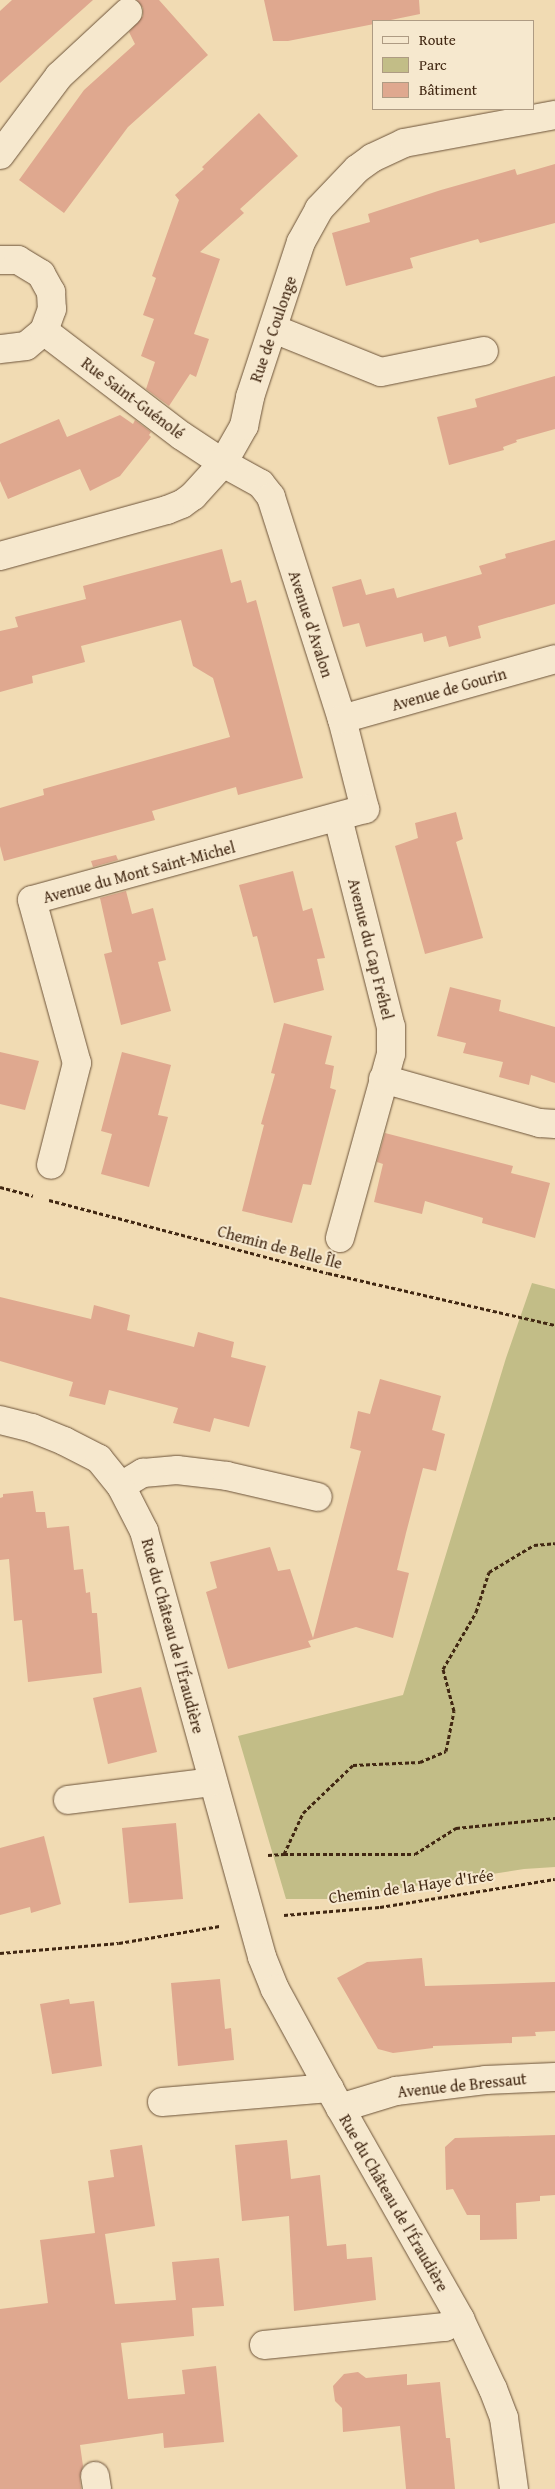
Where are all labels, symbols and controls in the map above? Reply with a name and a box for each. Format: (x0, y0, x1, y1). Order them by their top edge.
legend (372, 20, 535, 110)
text: Route (419, 29, 456, 50)
text: Parc (419, 54, 447, 75)
text: Bâtiment (419, 79, 477, 100)
street label: Rue de Coulonge (246, 273, 300, 385)
street label: Rue Saint-Guénolé (78, 353, 188, 443)
street label: Avenue d'Avalon (285, 568, 337, 680)
street label: Avenue de Gourin (389, 663, 509, 715)
street label: Avenue du Mont Saint-Michel (41, 837, 237, 907)
street label: Avenue du Cap Fréhel (344, 876, 398, 1022)
street label: Chemin de Belle Île (216, 1221, 344, 1273)
street label: Rue du Château de l'Éraudière (138, 1536, 208, 1736)
street label: Chemin de la Haye d'Irée (327, 1865, 495, 1907)
street label: Avenue de Bressaut (396, 2069, 528, 2101)
street label: Rue du Château de l'Éraudière (335, 2111, 453, 2295)

